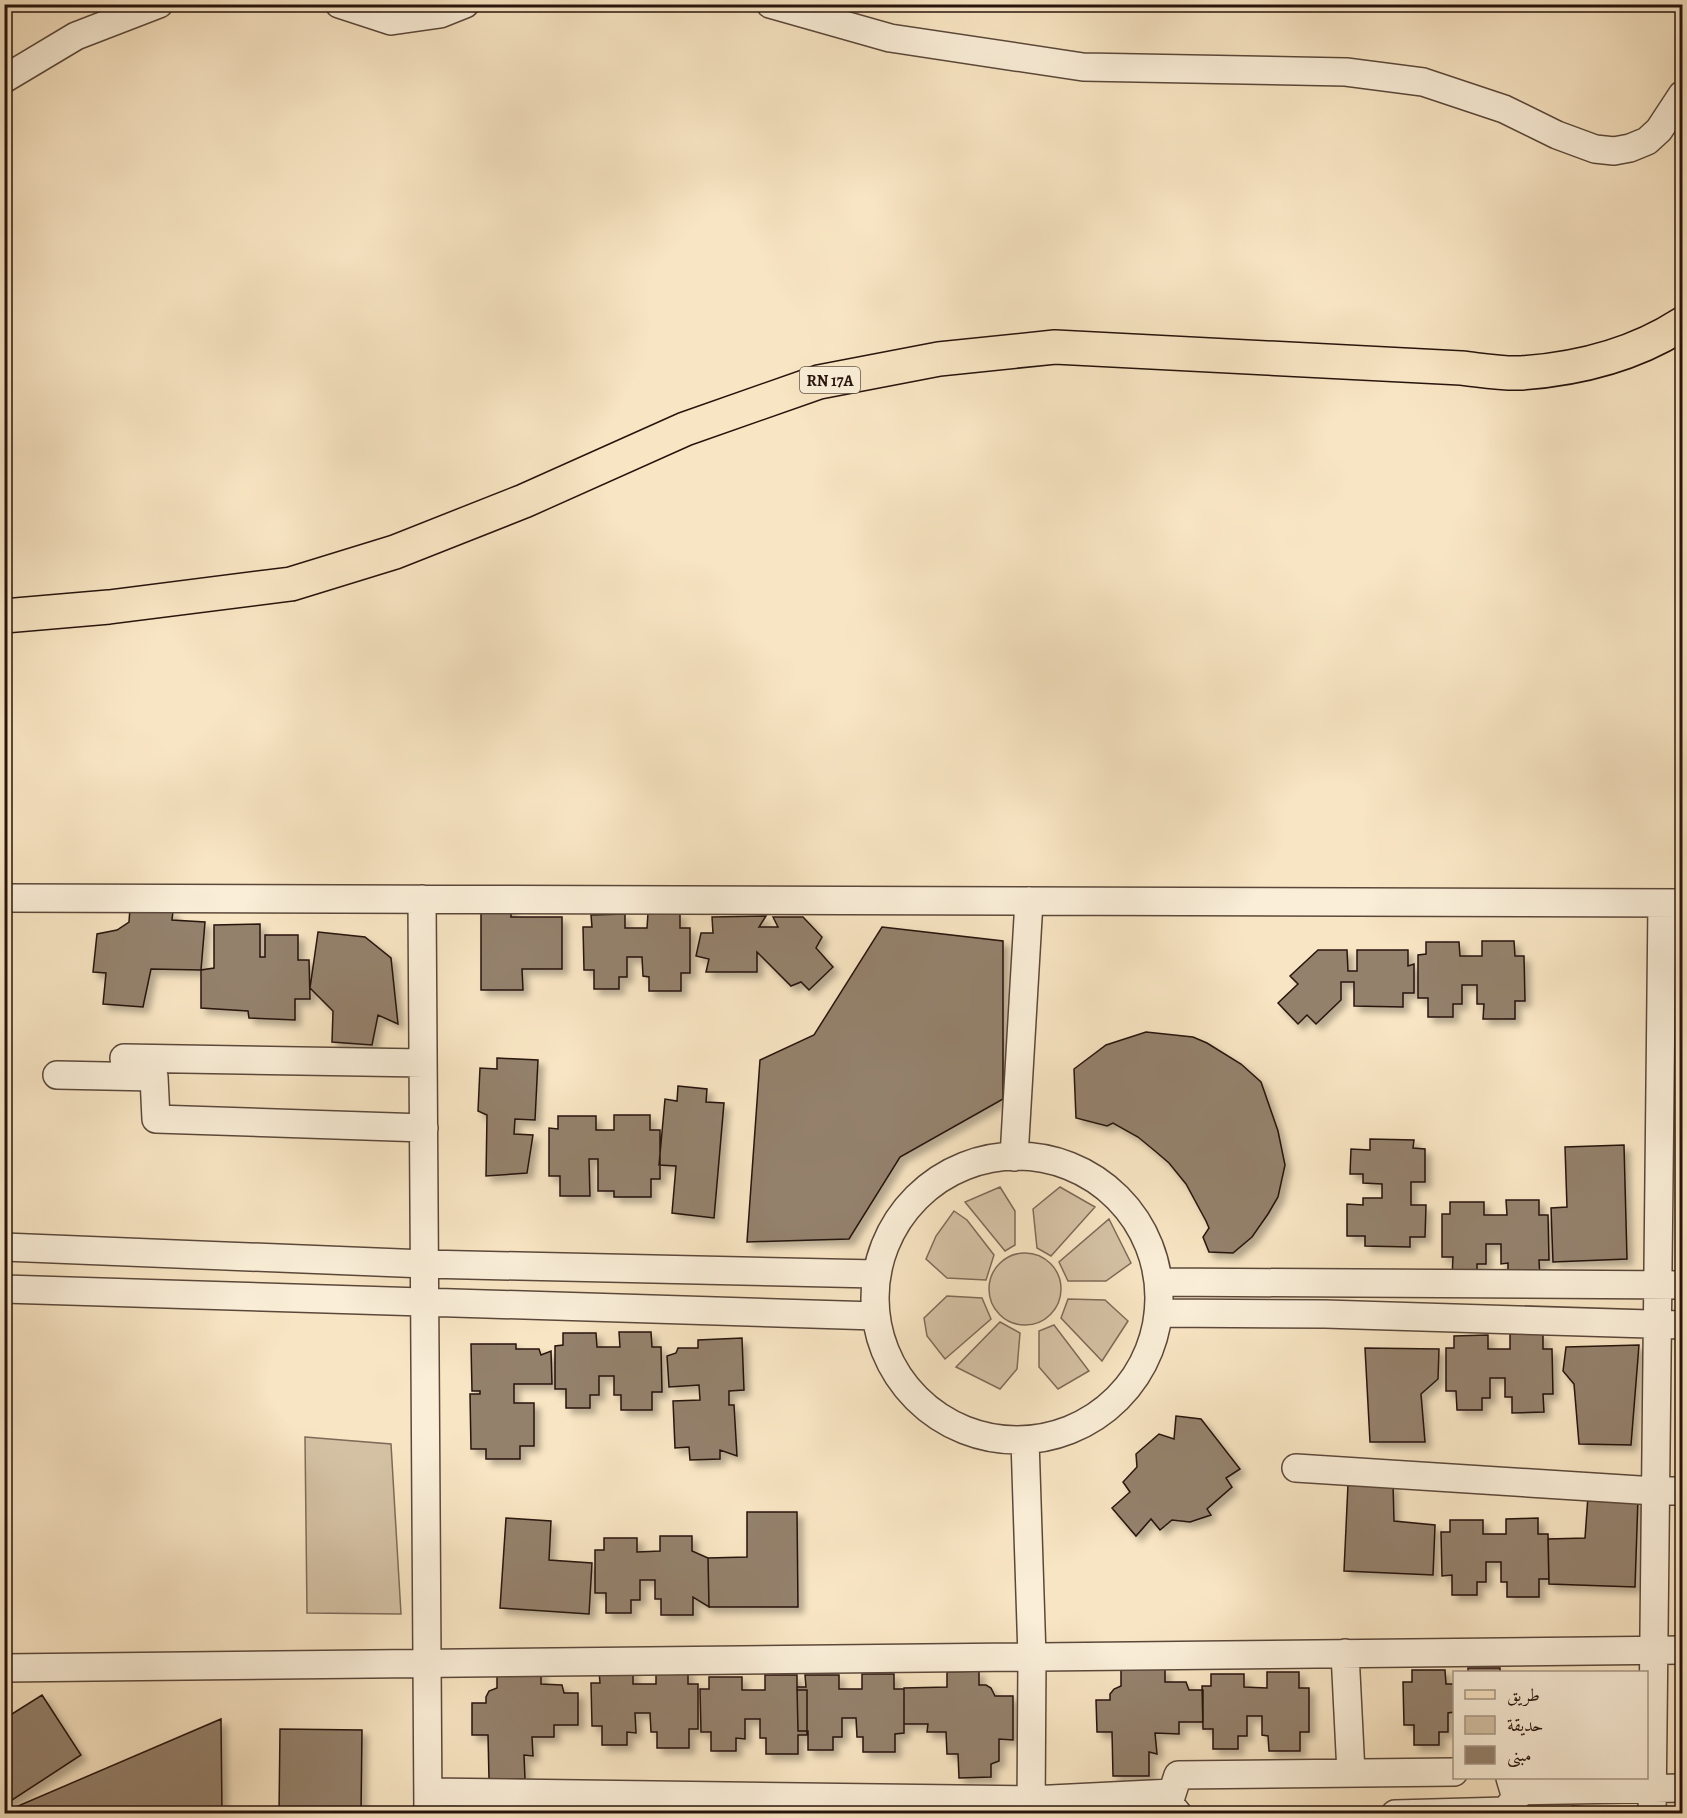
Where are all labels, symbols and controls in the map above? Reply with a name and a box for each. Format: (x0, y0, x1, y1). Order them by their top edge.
road number: RN 17A (800, 367, 860, 393)
legend (1453, 1671, 1648, 1779)
text: طريق (1507, 1683, 1540, 1707)
text: حديقة (1507, 1713, 1543, 1737)
text: مبنى (1507, 1743, 1532, 1768)

